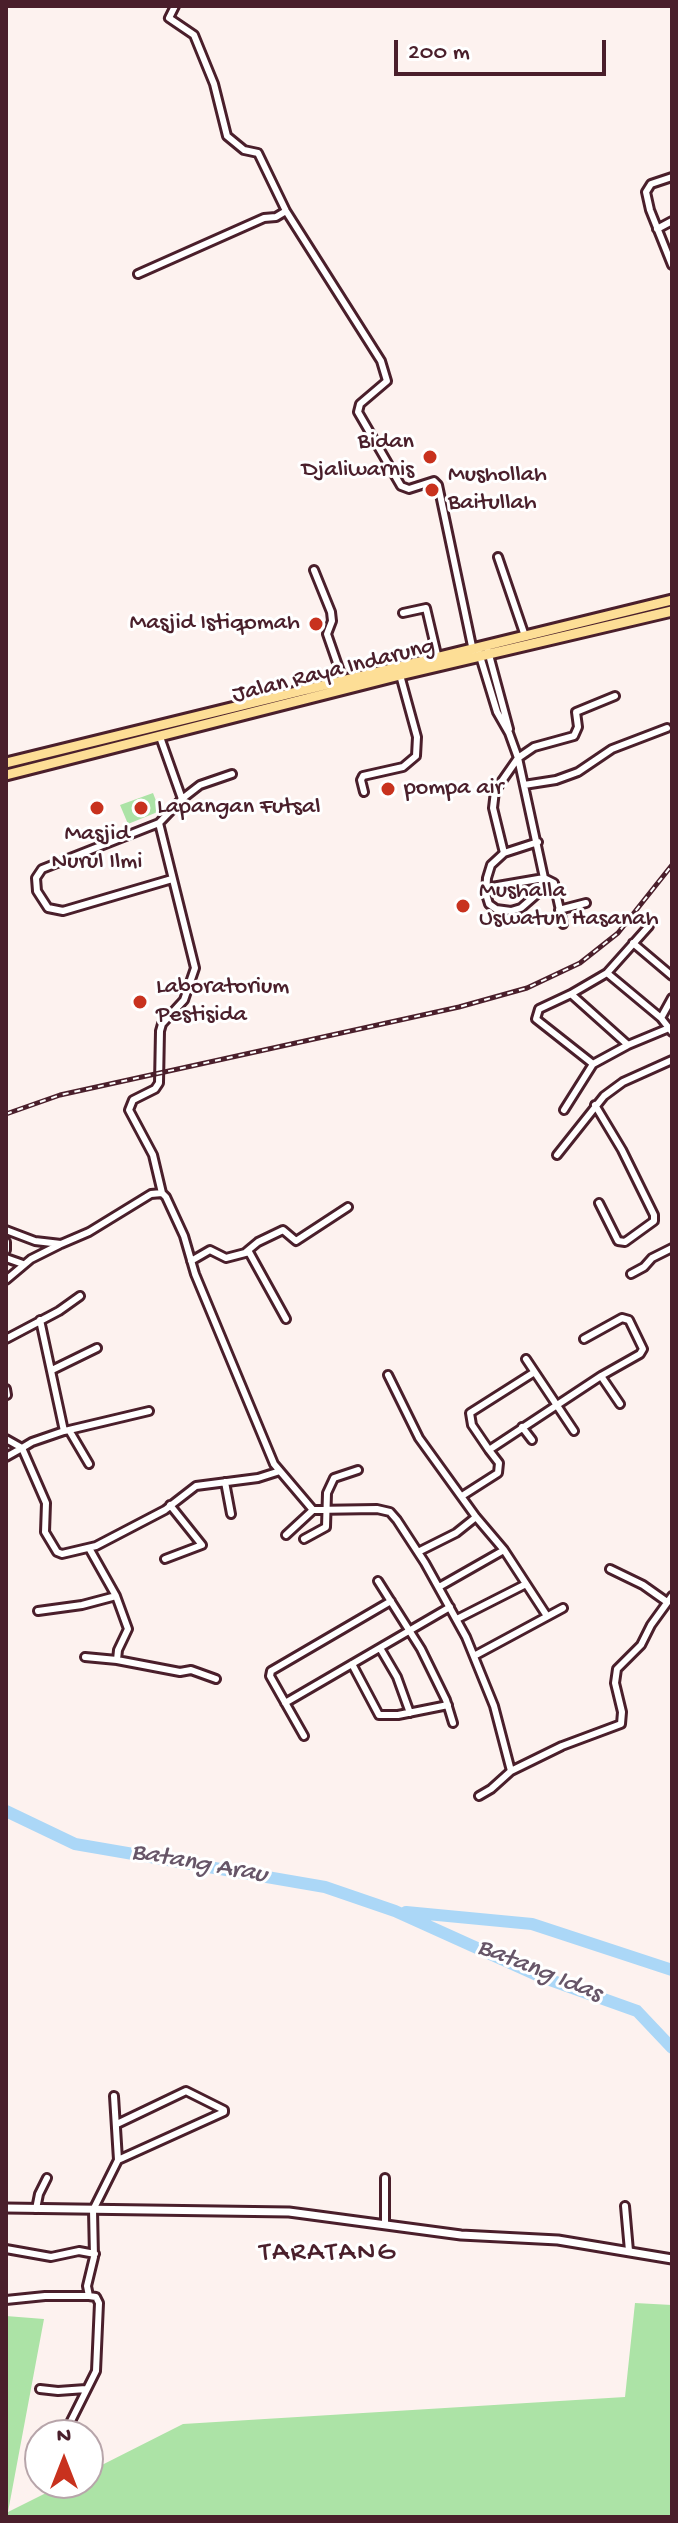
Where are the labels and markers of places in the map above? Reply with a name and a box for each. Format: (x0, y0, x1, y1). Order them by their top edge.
place label: Bidan Djaliwarnis (302, 429, 414, 485)
marker: Bidan Djaliwarnis (421, 448, 439, 466)
place label: Mushollah Baitullah (448, 462, 547, 518)
marker: Mushollah Baitullah (423, 481, 441, 499)
place label: Masjid Istiqomah (130, 610, 300, 638)
marker: Masjid Istiqomah (307, 615, 325, 633)
place label: pompa air (404, 775, 503, 803)
marker: pompa air (379, 780, 397, 798)
place label: Lapangan Futsal (157, 794, 321, 822)
marker: Masjid Nurul Ilmi (88, 799, 106, 817)
marker: Lapangan Futsal (132, 799, 150, 817)
place label: Masjid Nurul Ilmi (52, 821, 142, 877)
place label: Mushalla Uswatun Hasanah (479, 878, 659, 934)
marker: Mushalla Uswatun Hasanah (454, 897, 472, 915)
place label: Laboratorium Pestisida (156, 974, 289, 1030)
marker: Laboratorium Pestisida (131, 993, 149, 1011)

